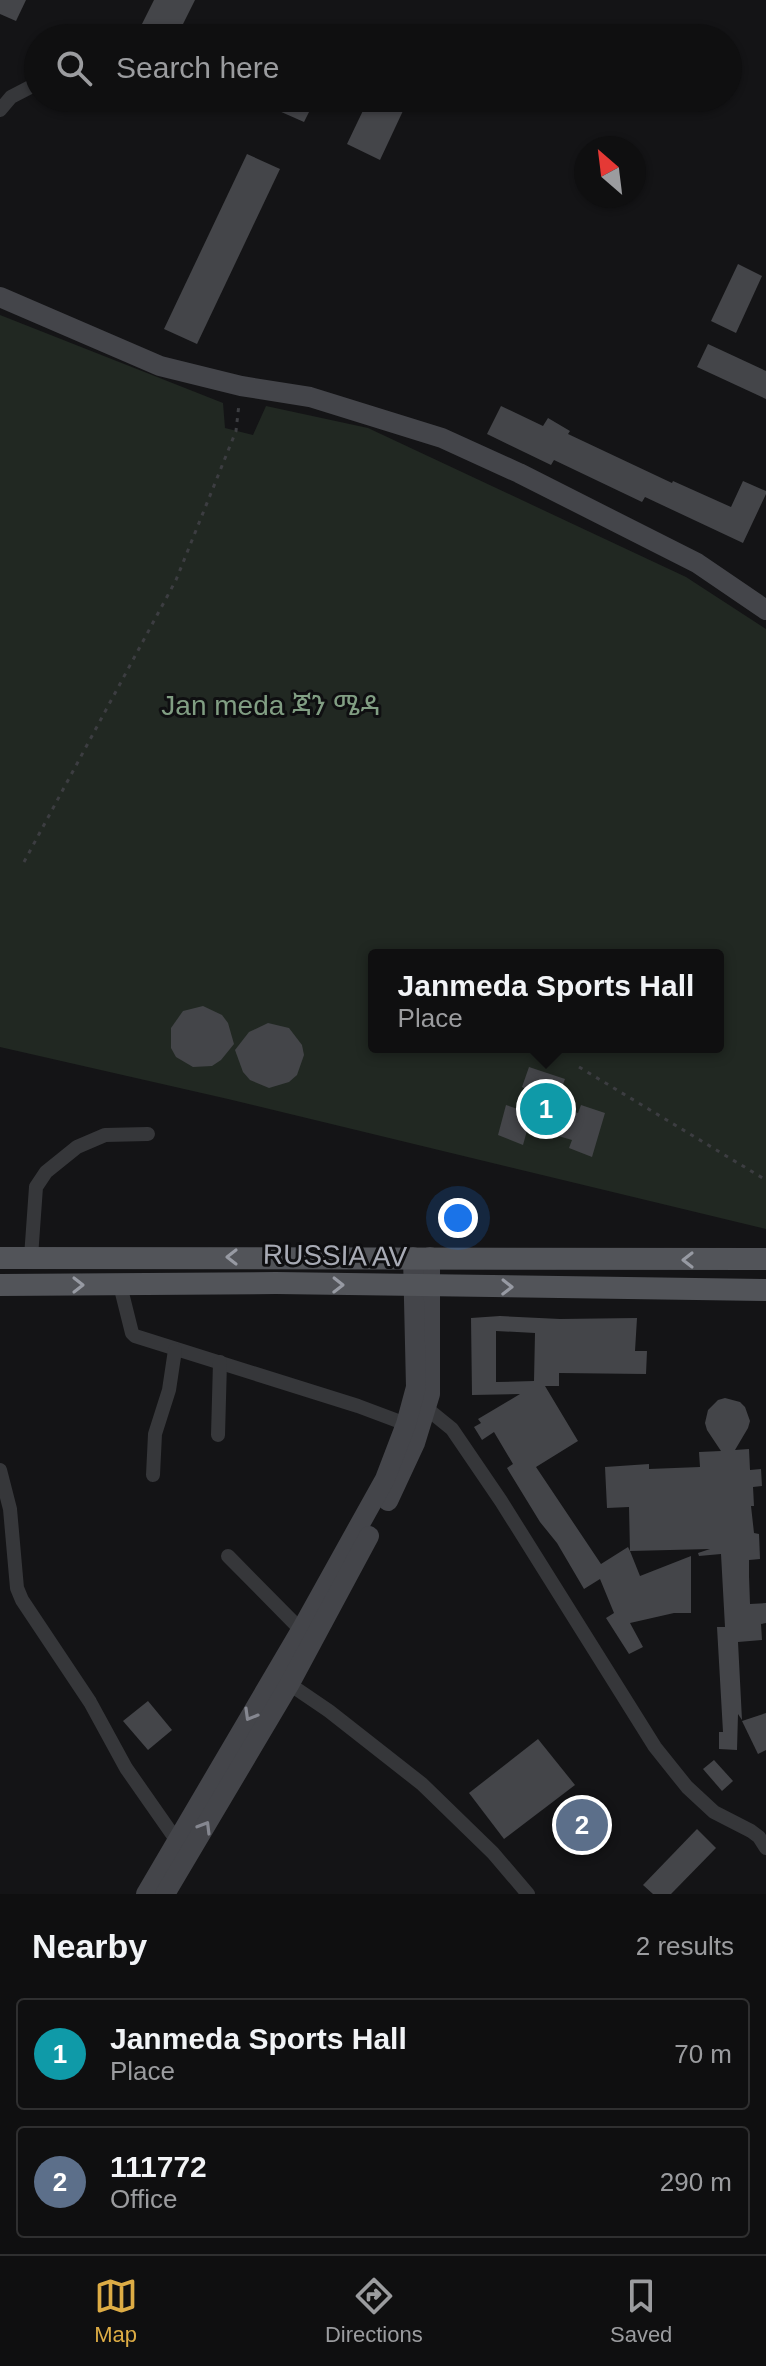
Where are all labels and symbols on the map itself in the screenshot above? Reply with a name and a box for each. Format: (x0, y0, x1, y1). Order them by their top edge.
north arrow (574, 136, 646, 208)
park label: Jan meda ጃን ሜዳ (161, 690, 381, 721)
pin: 1 (520, 1079, 572, 1139)
your location (438, 1198, 478, 1238)
street label: RUSSIA AV (263, 1239, 408, 1272)
one-way arrow (225, 1248, 238, 1266)
one-way arrow (681, 1251, 694, 1269)
one-way arrow (72, 1276, 85, 1294)
one-way arrow (332, 1276, 345, 1293)
one-way arrow (501, 1278, 514, 1296)
one-way arrow (244, 1706, 260, 1721)
pin: 2 (556, 1795, 608, 1855)
one-way arrow (196, 1821, 211, 1836)

